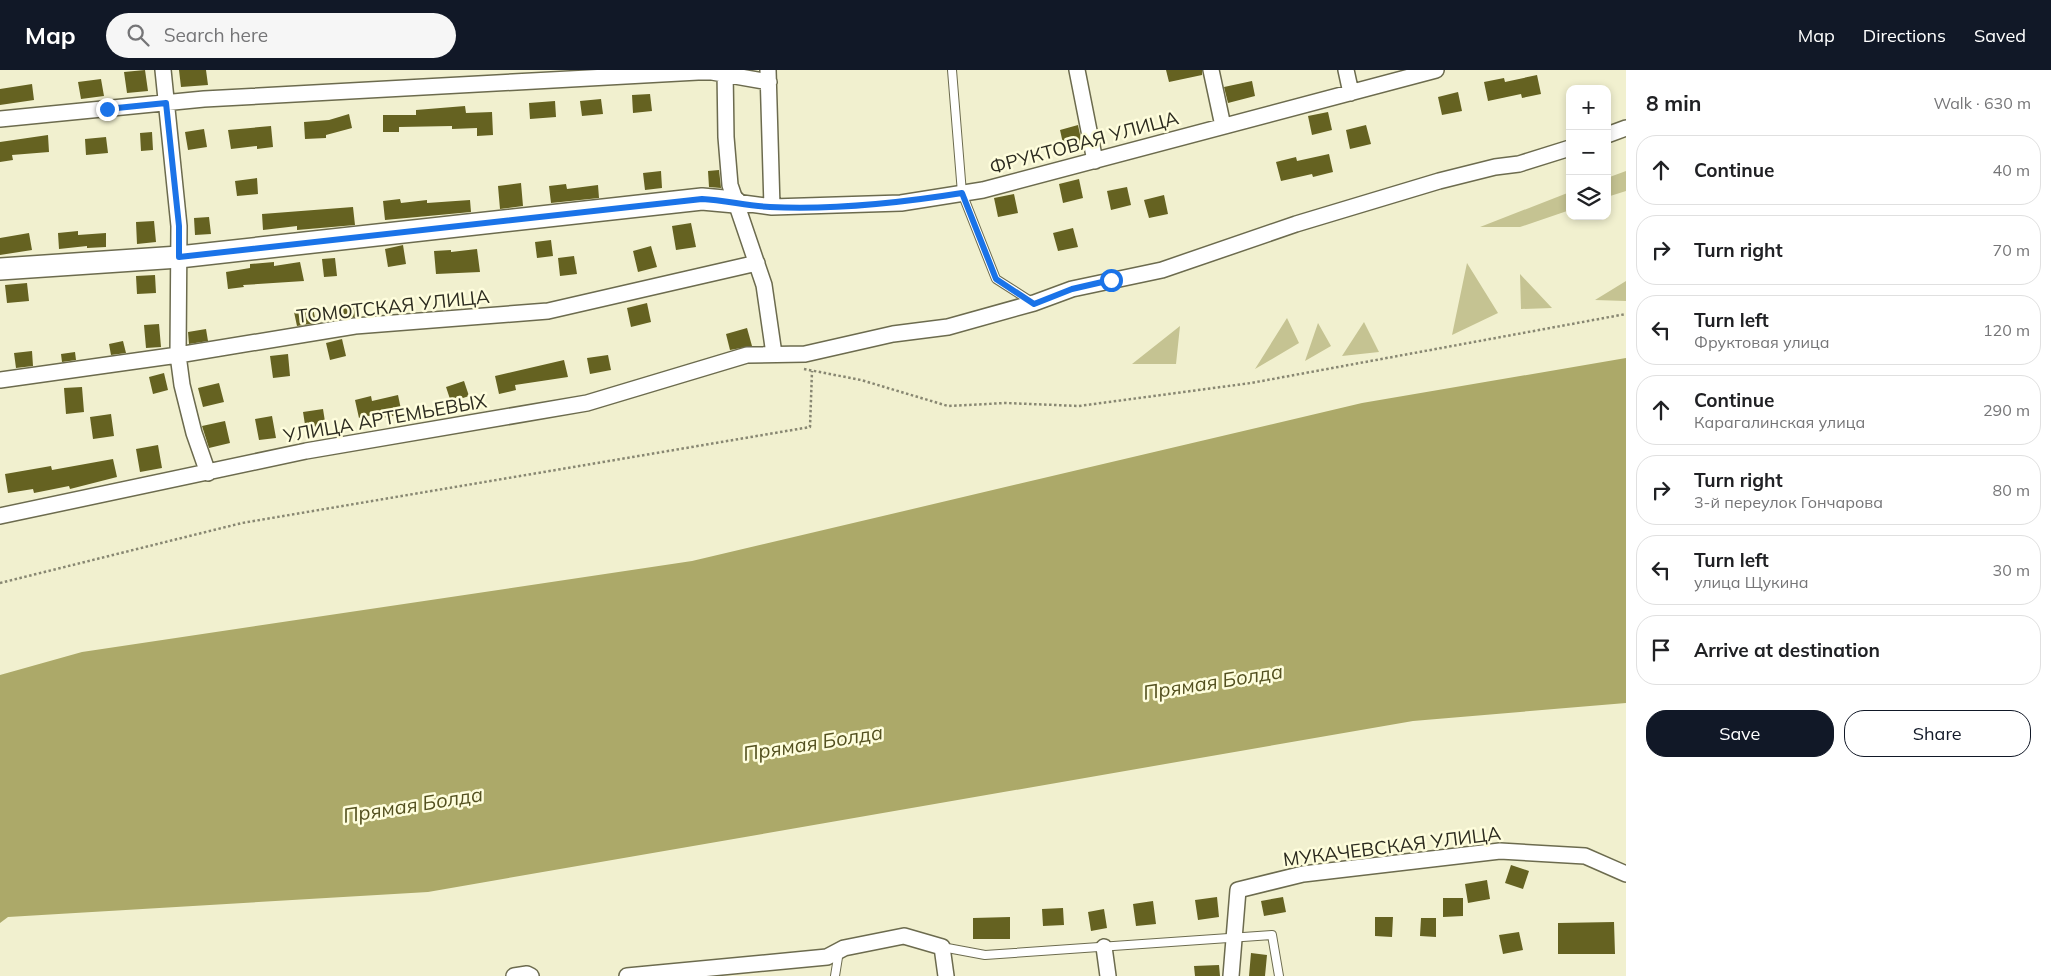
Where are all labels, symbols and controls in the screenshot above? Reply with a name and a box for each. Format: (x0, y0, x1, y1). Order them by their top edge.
search box (106, 13, 456, 58)
text: Map (25, 20, 76, 50)
icon: search (124, 21, 152, 49)
text: Search here (164, 23, 268, 47)
text: Map (1798, 24, 1835, 47)
text: Directions (1863, 24, 1946, 47)
text: Saved (1974, 24, 2026, 47)
map controls (1566, 85, 1611, 220)
button: + (1566, 85, 1611, 130)
text: 8 min (1646, 90, 1701, 116)
text: Walk · 630 m (1933, 93, 2031, 113)
route end (96, 98, 119, 121)
street label: ФРУКТОВАЯ УЛИЦА (987, 105, 1181, 179)
button: − (1566, 130, 1611, 175)
icon: ahead (1647, 156, 1675, 184)
text: Continue (1694, 158, 1774, 182)
text: 40 m (1993, 160, 2030, 180)
button: layers (1566, 175, 1611, 220)
icon: right (1647, 236, 1675, 264)
text: Turn right (1694, 238, 1783, 262)
text: 70 m (1993, 240, 2030, 260)
route start (1100, 269, 1123, 292)
street label: ТОМОТСКАЯ УЛИЦА (295, 284, 491, 328)
text: Turn left (1694, 308, 1769, 332)
icon: left (1647, 316, 1675, 344)
text: 120 m (1983, 320, 2030, 340)
text: Фруктовая улица (1694, 332, 1830, 352)
street label: УЛИЦА АРТЕМЬЕВЫХ (280, 388, 489, 448)
text: Continue (1694, 388, 1774, 412)
icon: ahead (1647, 396, 1675, 424)
text: 290 m (1983, 400, 2030, 420)
text: Карагалинская улица (1694, 412, 1865, 432)
text: Turn right (1694, 468, 1783, 492)
icon: right (1647, 476, 1675, 504)
text: 80 m (1993, 480, 2030, 500)
text: 3-й переулок Гончарова (1694, 492, 1883, 512)
text: Turn left (1694, 548, 1769, 572)
icon: left (1647, 556, 1675, 584)
text: 30 m (1993, 560, 2030, 580)
text: улица Щукина (1694, 572, 1809, 592)
icon: arrive (1647, 636, 1675, 664)
text: Arrive at destination (1694, 638, 1880, 662)
water label: Прямая Болда (1141, 658, 1285, 705)
button: Save (1646, 710, 1834, 757)
button: Share (1844, 710, 2031, 757)
water label: Прямая Болда (741, 719, 885, 766)
water label: Прямая Болда (341, 781, 485, 828)
street label: МУКАЧЕВСКАЯ УЛИЦА (1282, 821, 1502, 871)

